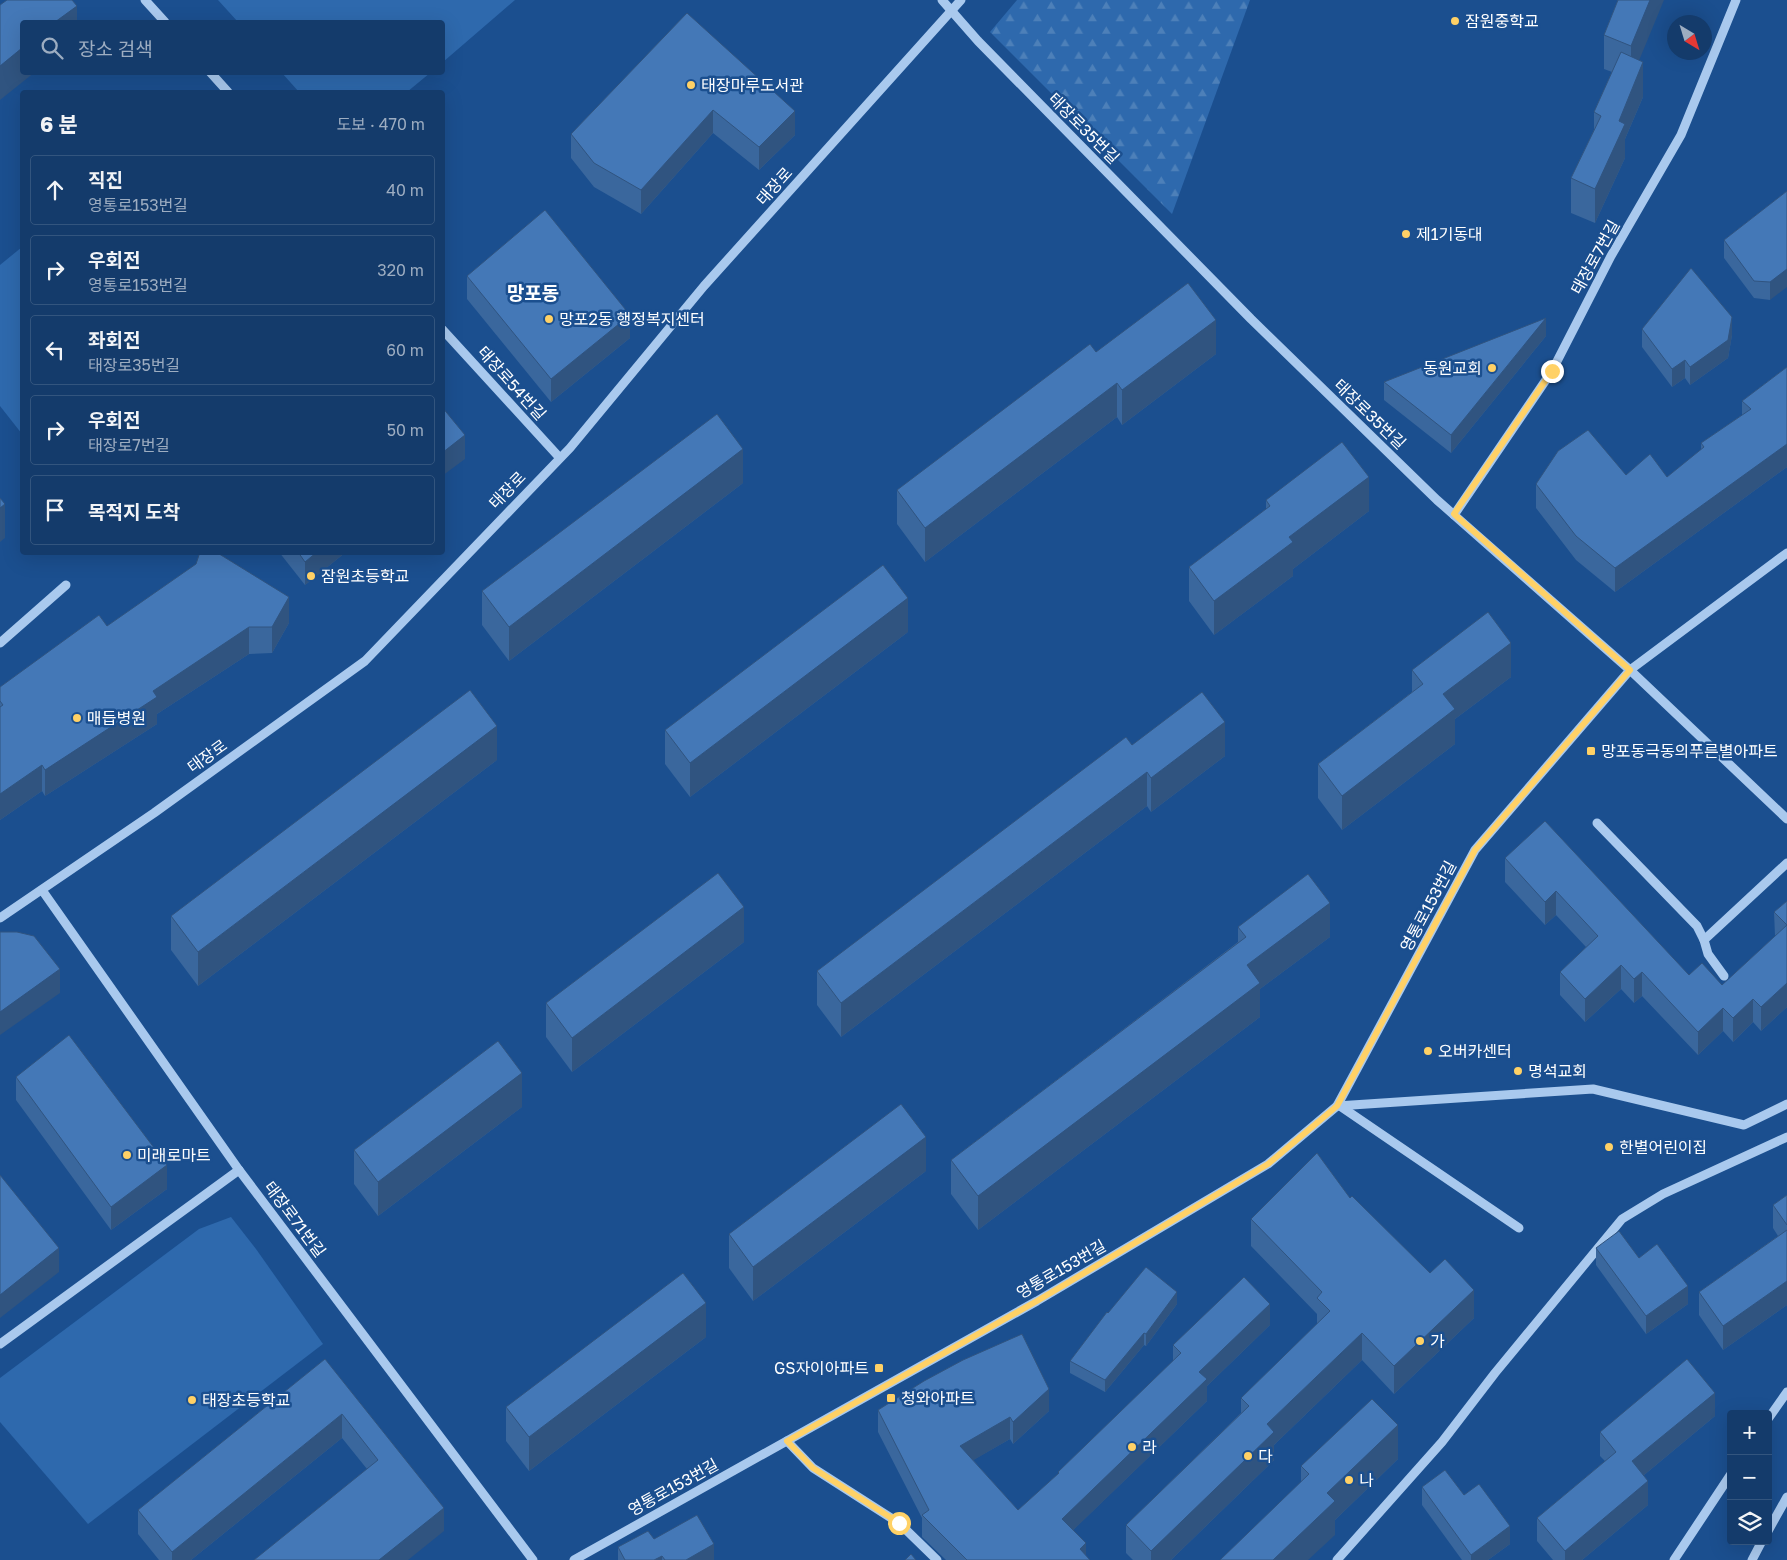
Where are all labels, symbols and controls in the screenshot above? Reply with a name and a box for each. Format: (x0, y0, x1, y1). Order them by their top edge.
place label: 잠원중학교 (1465, 11, 1539, 31)
marker: 잠원중학교 (1449, 15, 1461, 27)
north arrow (1667, 15, 1712, 60)
search box (20, 20, 445, 75)
icon: search (38, 34, 66, 62)
text: 장소 검색 (78, 37, 153, 60)
place label: 태장마루도서관 (701, 75, 804, 95)
marker: 태장마루도서관 (685, 79, 697, 91)
street label: 태장로35번길 (1044, 88, 1124, 168)
text: 6 분 (40, 111, 78, 137)
text: 도보 · 470 m (336, 114, 425, 134)
street label: 태장로 (752, 163, 796, 209)
text: 직진 (88, 168, 123, 191)
icon: ahead (41, 176, 69, 204)
text: 40 m (386, 180, 424, 200)
text: 영통로153번길 (88, 195, 188, 215)
street label: 태장로7번길 (1566, 216, 1624, 298)
place label: 제1기동대 (1416, 224, 1483, 244)
marker: 제1기동대 (1400, 228, 1412, 240)
text: 우회전 (88, 248, 140, 271)
icon: right (41, 256, 69, 284)
text: 320 m (377, 260, 424, 280)
text: 영통로153번길 (88, 275, 188, 295)
district label: 망포동 (507, 281, 559, 304)
place label: 망포2동 행정복지센터 (559, 309, 705, 329)
marker: 망포2동 행정복지센터 (543, 313, 555, 325)
text: 좌회전 (88, 328, 140, 351)
icon: left (41, 336, 69, 364)
text: 60 m (386, 340, 424, 360)
street label: 태장로54번길 (474, 342, 550, 424)
text: 태장로35번길 (88, 355, 180, 375)
place label: 동원교회 (1423, 358, 1482, 378)
route end (1541, 360, 1564, 383)
marker: 동원교회 (1486, 362, 1498, 374)
street label: 태장로35번길 (1330, 375, 1410, 453)
text: 우회전 (88, 408, 140, 431)
icon: right (41, 416, 69, 444)
text: 50 m (387, 420, 424, 440)
text: 태장로7번길 (88, 435, 170, 455)
street label: 태장로 (484, 467, 530, 513)
icon: arrive (41, 496, 69, 524)
text: 목적지 도착 (88, 500, 180, 523)
place label: 잠원초등학교 (321, 566, 409, 586)
marker: 잠원초등학교 (305, 570, 317, 582)
place label: 매듭병원 (87, 708, 146, 728)
marker: 매듭병원 (71, 712, 83, 724)
street label: 태장로 (183, 735, 231, 777)
place label: 망포동극동의푸른별아파트 (1601, 741, 1778, 761)
marker: 망포동극동의푸른별아파트 (1585, 745, 1597, 757)
street label: 영통로153번길 (1396, 857, 1460, 955)
place label: 오버카센터 (1438, 1041, 1512, 1061)
marker: 오버카센터 (1422, 1045, 1434, 1057)
place label: 명석교회 (1528, 1061, 1587, 1081)
marker: 명석교회 (1512, 1065, 1524, 1077)
place label: 한별어린이집 (1619, 1137, 1707, 1157)
marker: 한별어린이집 (1603, 1141, 1615, 1153)
place label: 미래로마트 (137, 1145, 211, 1165)
marker: 미래로마트 (121, 1149, 133, 1161)
street label: 태장로71번길 (260, 1177, 330, 1261)
street label: 영통로153번길 (1013, 1235, 1109, 1303)
place label: 가 (1430, 1331, 1445, 1351)
marker: 가 (1414, 1335, 1426, 1347)
place label: GS자이아파트 (774, 1358, 869, 1378)
marker: GS자이아파트 (873, 1362, 885, 1374)
place label: 청와아파트 (901, 1388, 975, 1408)
place label: 태장초등학교 (202, 1390, 290, 1410)
marker: 청와아파트 (885, 1392, 897, 1404)
marker: 태장초등학교 (186, 1394, 198, 1406)
map controls (1727, 1410, 1772, 1545)
button: + (1727, 1410, 1772, 1455)
place label: 라 (1142, 1437, 1157, 1457)
marker: 라 (1126, 1441, 1138, 1453)
place label: 다 (1258, 1446, 1273, 1466)
marker: 다 (1242, 1450, 1254, 1462)
street label: 영통로153번길 (624, 1454, 722, 1520)
button: − (1727, 1455, 1772, 1500)
place label: 나 (1359, 1470, 1374, 1490)
marker: 나 (1343, 1474, 1355, 1486)
button: layers (1727, 1500, 1772, 1545)
route start (888, 1512, 911, 1535)

